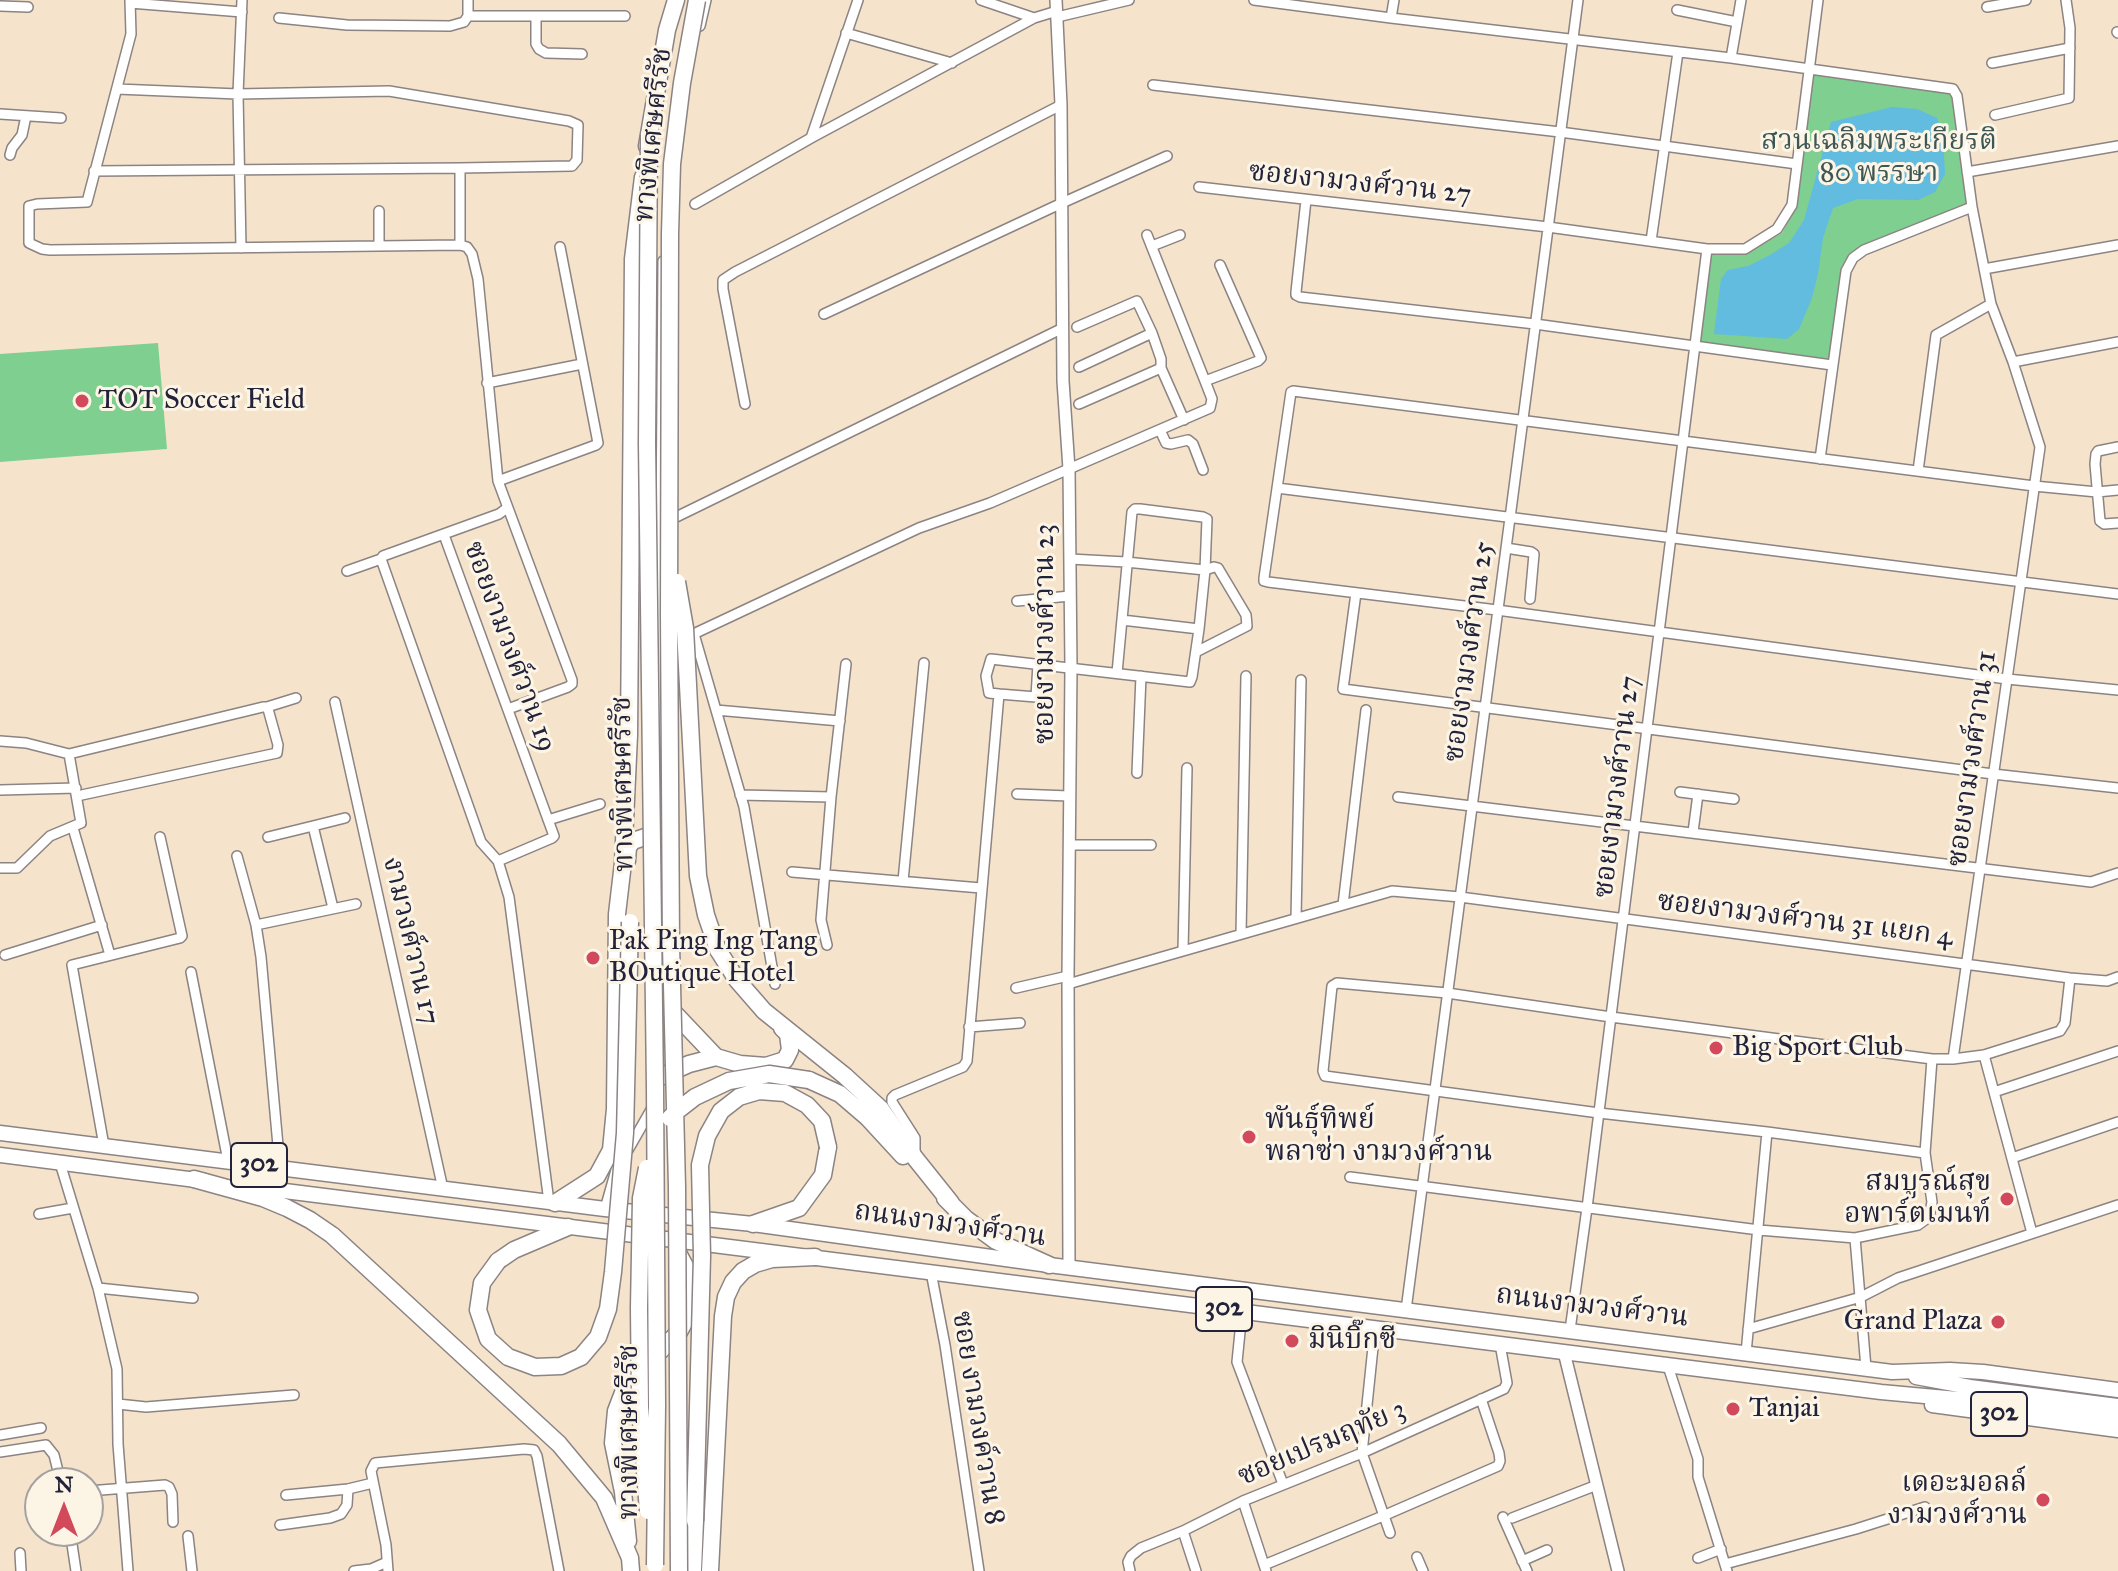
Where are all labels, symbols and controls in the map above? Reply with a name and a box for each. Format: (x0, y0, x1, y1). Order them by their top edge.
street label: ทางพิเศษศรีรัช (628, 46, 680, 224)
park label: สวนเฉลิมพระเกียรติ 80 พรรษา (1761, 125, 1997, 191)
street label: ซอยงามวงศ์วาน 27 (1247, 156, 1473, 212)
place label: TOT Soccer Field (98, 384, 305, 418)
marker: TOT Soccer Field (73, 392, 91, 410)
street label: ซอยงามวงศ์วาน 23 (1029, 524, 1063, 744)
street label: ซอยงามวงศ์วาน 19 (455, 537, 563, 757)
street label: ซอยงามวงศ์วาน 25 (1438, 540, 1502, 764)
street label: ซอยงามวงศ์วาน 31 (1941, 649, 2005, 869)
street label: ซอยงามวงศ์วาน 27 (1588, 674, 1648, 900)
street label: ทางพิเศษศรีรัช (606, 696, 642, 872)
street label: งามวงศ์วาน 17 (374, 854, 446, 1028)
street label: ซอยงามวงศ์วาน 31 แยก 4 (1655, 885, 1955, 955)
place label: Pak Ping Ing Tang BOutique Hotel (609, 925, 817, 991)
marker: Pak Ping Ing Tang BOutique Hotel (584, 949, 602, 967)
place label: Big Sport Club (1732, 1031, 1903, 1065)
marker: Big Sport Club (1707, 1039, 1725, 1057)
place label: พันธุ์ทิพย์ พลาซ่า งามวงศ์วาน (1265, 1104, 1492, 1170)
marker: พันธุ์ทิพย์ พลาซ่า งามวงศ์วาน (1240, 1128, 1258, 1146)
road number: 302 (231, 1143, 287, 1187)
place label: สมบูรณ์สุข อพาร์ตเมนท์ (1844, 1166, 1991, 1232)
marker: สมบูรณ์สุข อพาร์ตเมนท์ (1998, 1190, 2016, 1208)
street label: ถนนงามวงศ์วาน (852, 1195, 1048, 1255)
street label: ถนนงามวงศ์วาน (1494, 1279, 1690, 1335)
road number: 302 (1196, 1287, 1252, 1331)
place label: Grand Plaza (1844, 1305, 1982, 1339)
street label: ซอย งามวงค์วาน 8 (944, 1309, 1010, 1527)
marker: Grand Plaza (1989, 1313, 2007, 1331)
place label: มินิบิ๊กซี (1308, 1324, 1396, 1358)
marker: มินิบิ๊กซี (1283, 1332, 1301, 1350)
street label: ทางพิเศษศรีรัช (613, 1344, 647, 1520)
place label: Tanjai (1749, 1392, 1820, 1426)
road number: 302 (1971, 1392, 2027, 1436)
street label: ซอยเปรมฤทัย 3 (1233, 1394, 1411, 1494)
marker: Tanjai (1724, 1400, 1742, 1418)
north arrow (24, 1467, 104, 1547)
place label: เดอะมอลล์ งามวงศ์วาน (1887, 1467, 2027, 1533)
text: N (55, 1471, 73, 1498)
marker: เดอะมอลล์ งามวงศ์วาน (2034, 1491, 2052, 1509)

